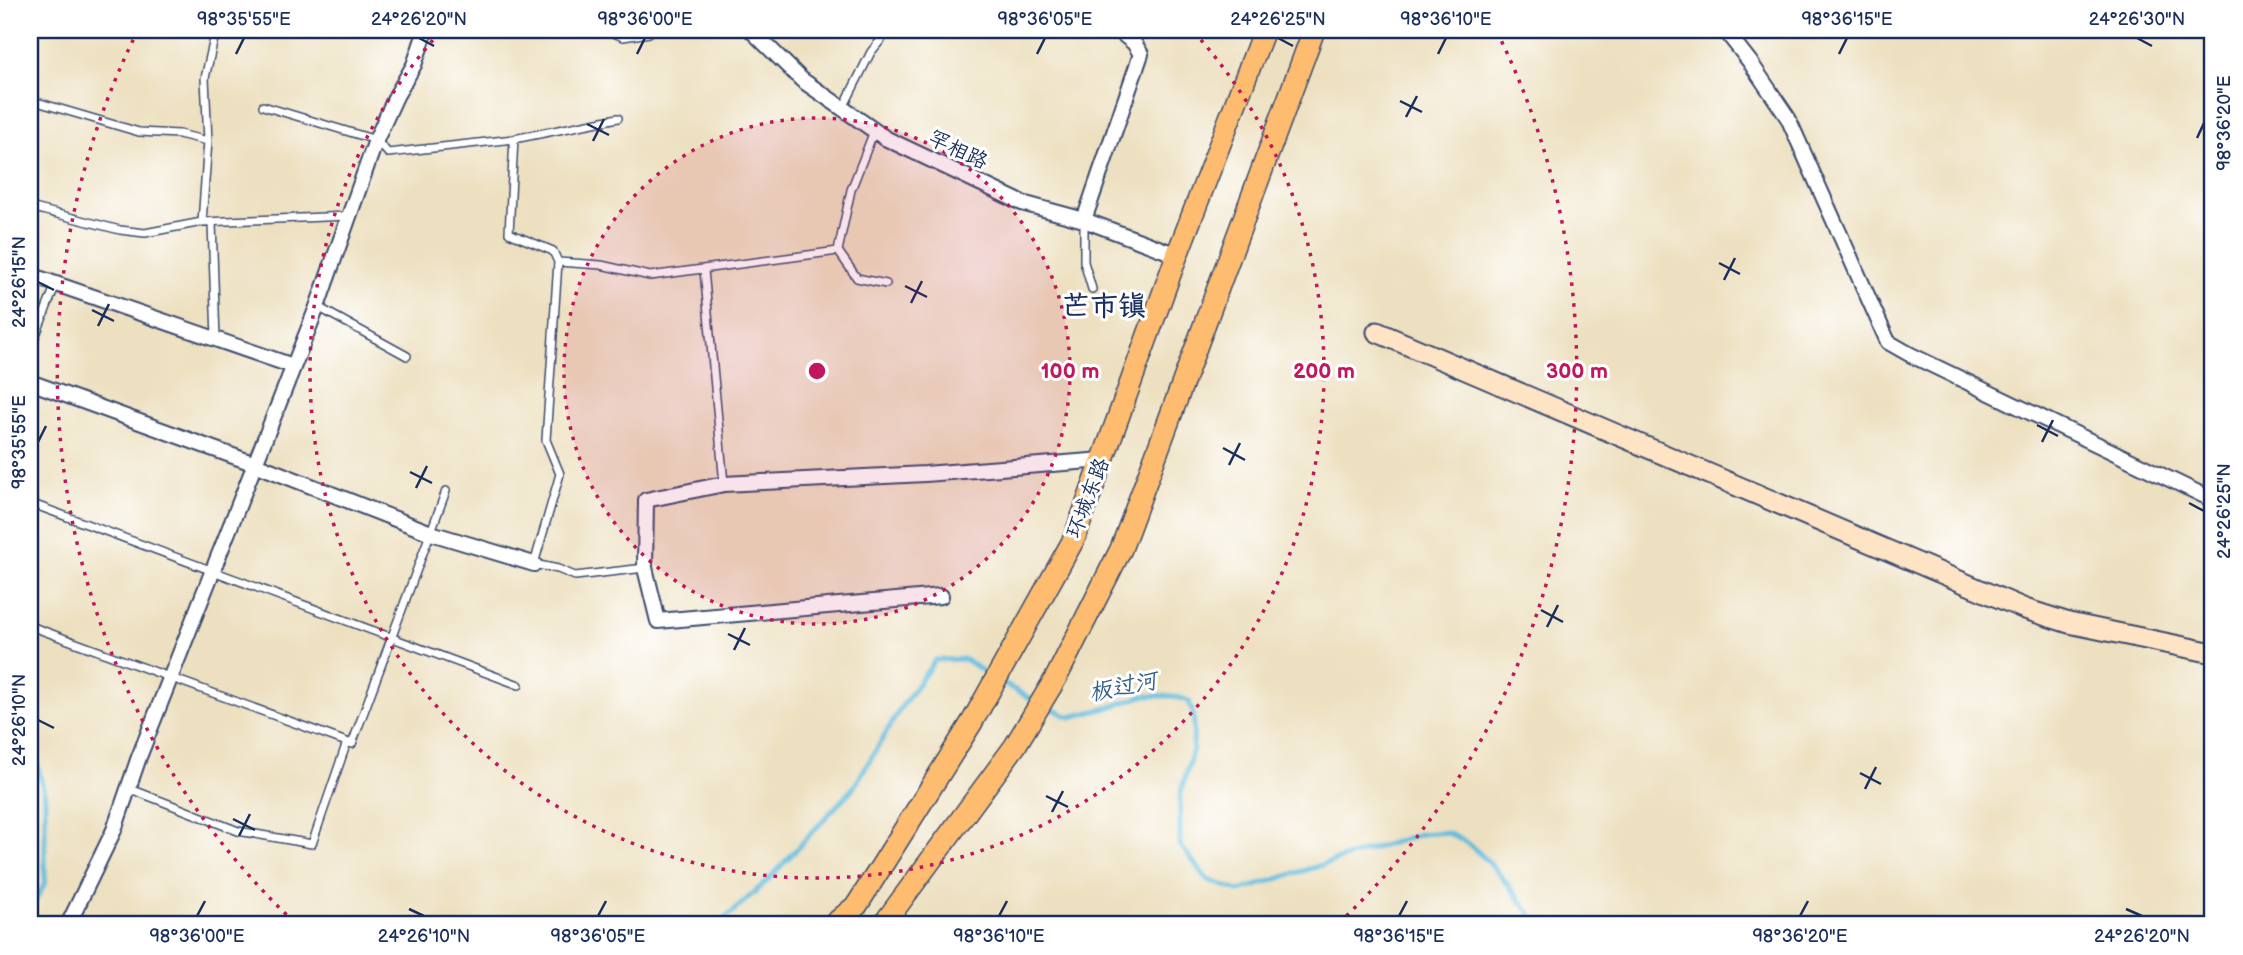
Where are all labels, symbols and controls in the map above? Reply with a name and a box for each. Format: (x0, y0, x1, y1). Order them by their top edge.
text: 98°35'55"E (197, 9, 291, 30)
text: 24°26'20"N (371, 9, 467, 30)
text: 98°36'00"E (597, 9, 693, 30)
text: 98°36'05"E (998, 9, 1093, 30)
text: 24°26'25"N (1230, 9, 1326, 30)
text: 98°36'10"E (1400, 9, 1492, 30)
text: 98°36'15"E (1801, 9, 1893, 30)
text: 24°26'30"N (2089, 9, 2185, 30)
text: 98°36'20"E (2214, 75, 2235, 171)
street label: 罕相路 (924, 125, 992, 175)
text: 24°26'15"N (9, 236, 30, 328)
district label: 芒市镇 (1062, 290, 1146, 323)
centre of rings (805, 359, 829, 383)
text: 100 m (1041, 359, 1099, 384)
text: 200 m (1293, 359, 1355, 384)
text: 300 m (1546, 359, 1608, 384)
text: 98°35'55"E (9, 395, 30, 489)
street label: 环城东路 (1061, 454, 1115, 542)
text: 24°26'25"N (2214, 463, 2235, 559)
water label: 板过河 (1086, 666, 1163, 707)
text: 24°26'10"N (9, 674, 30, 766)
text: 98°36'00"E (149, 926, 245, 947)
text: 24°26'10"N (378, 926, 470, 947)
text: 98°36'05"E (551, 926, 646, 947)
text: 98°36'10"E (953, 926, 1045, 947)
text: 98°36'15"E (1353, 926, 1445, 947)
text: 98°36'20"E (1752, 926, 1848, 947)
text: 24°26'20"N (2094, 926, 2190, 947)

